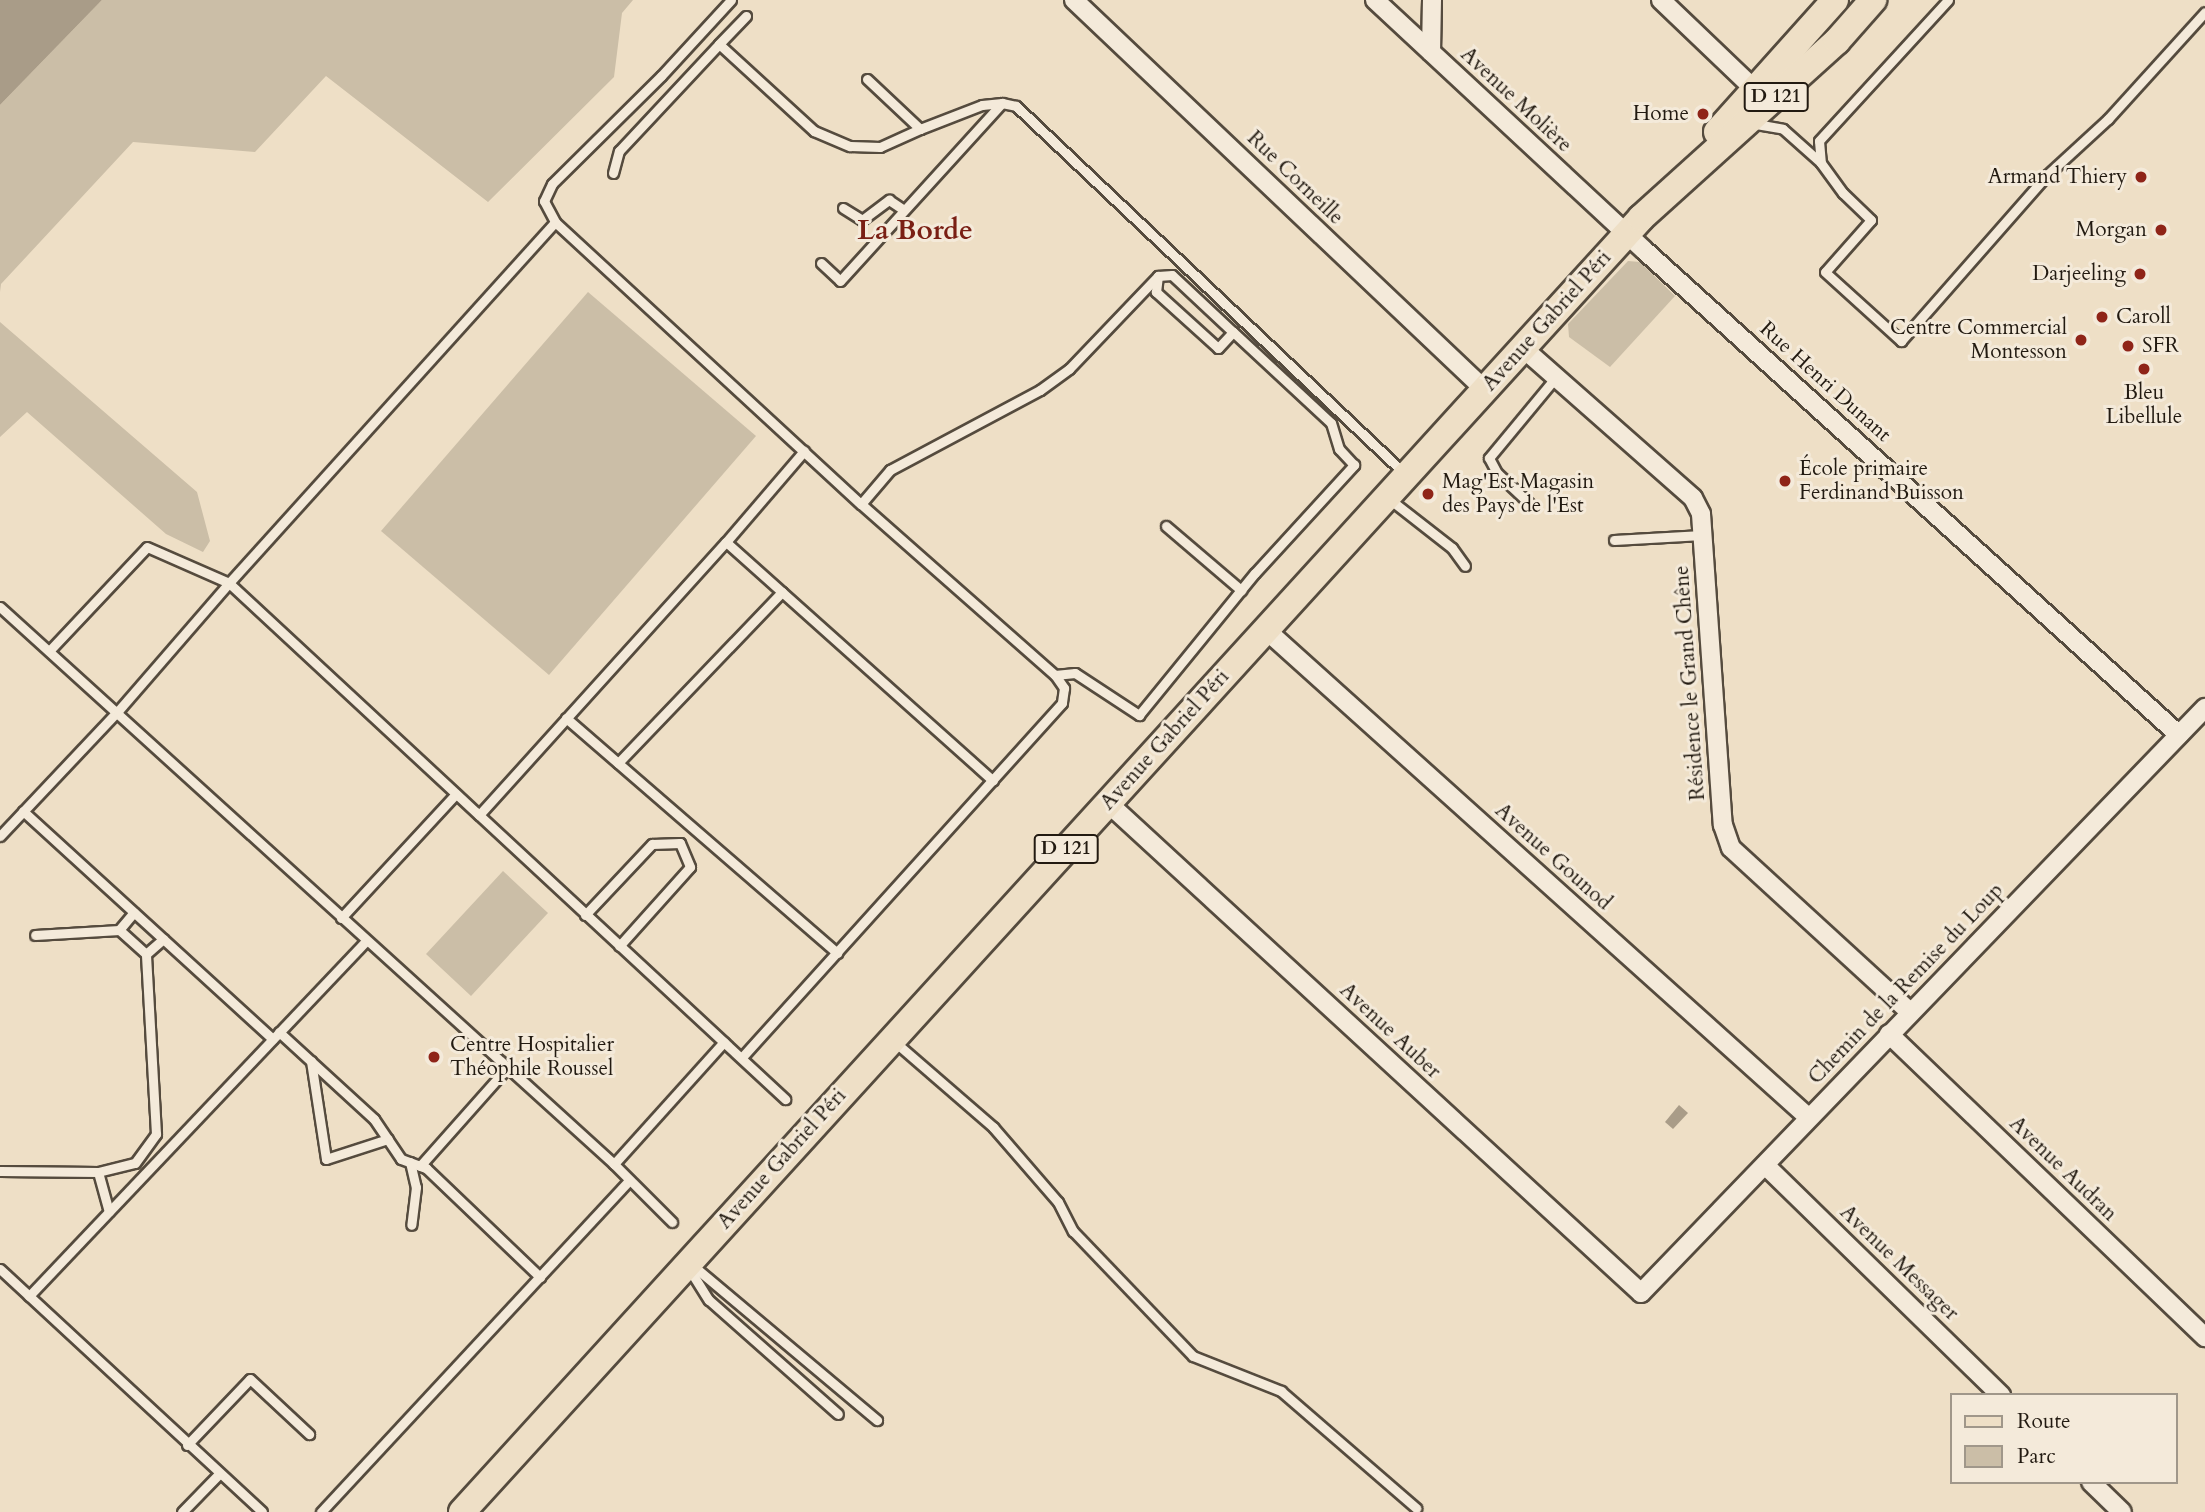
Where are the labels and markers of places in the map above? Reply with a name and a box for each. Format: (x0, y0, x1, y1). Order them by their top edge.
place label: Home (1633, 101, 1689, 127)
marker: Home (1695, 106, 1711, 122)
place label: Armand Thiery (1988, 164, 2127, 190)
marker: Armand Thiery (2133, 169, 2149, 185)
place label: Morgan (2075, 217, 2147, 243)
marker: Morgan (2153, 222, 2169, 238)
place label: Darjeeling (2032, 261, 2126, 287)
marker: Darjeeling (2132, 266, 2148, 282)
place label: Caroll (2116, 304, 2171, 330)
marker: Caroll (2094, 309, 2110, 325)
place label: Centre Commercial Montesson (1890, 315, 2067, 365)
marker: Centre Commercial Montesson (2073, 332, 2089, 348)
place label: SFR (2142, 333, 2179, 359)
marker: SFR (2120, 338, 2136, 354)
marker: Bleu Libellule (2136, 361, 2152, 377)
place label: Bleu Libellule (2106, 380, 2182, 430)
place label: École primaire Ferdinand Buisson (1799, 456, 1964, 506)
place label: Mag'Est Magasin des Pays de l'Est (1442, 469, 1594, 519)
marker: École primaire Ferdinand Buisson (1777, 473, 1793, 489)
marker: Mag'Est Magasin des Pays de l'Est (1420, 486, 1436, 502)
place label: Centre Hospitalier Théophile Roussel (450, 1032, 614, 1082)
marker: Centre Hospitalier Théophile Roussel (424, 1047, 444, 1067)

